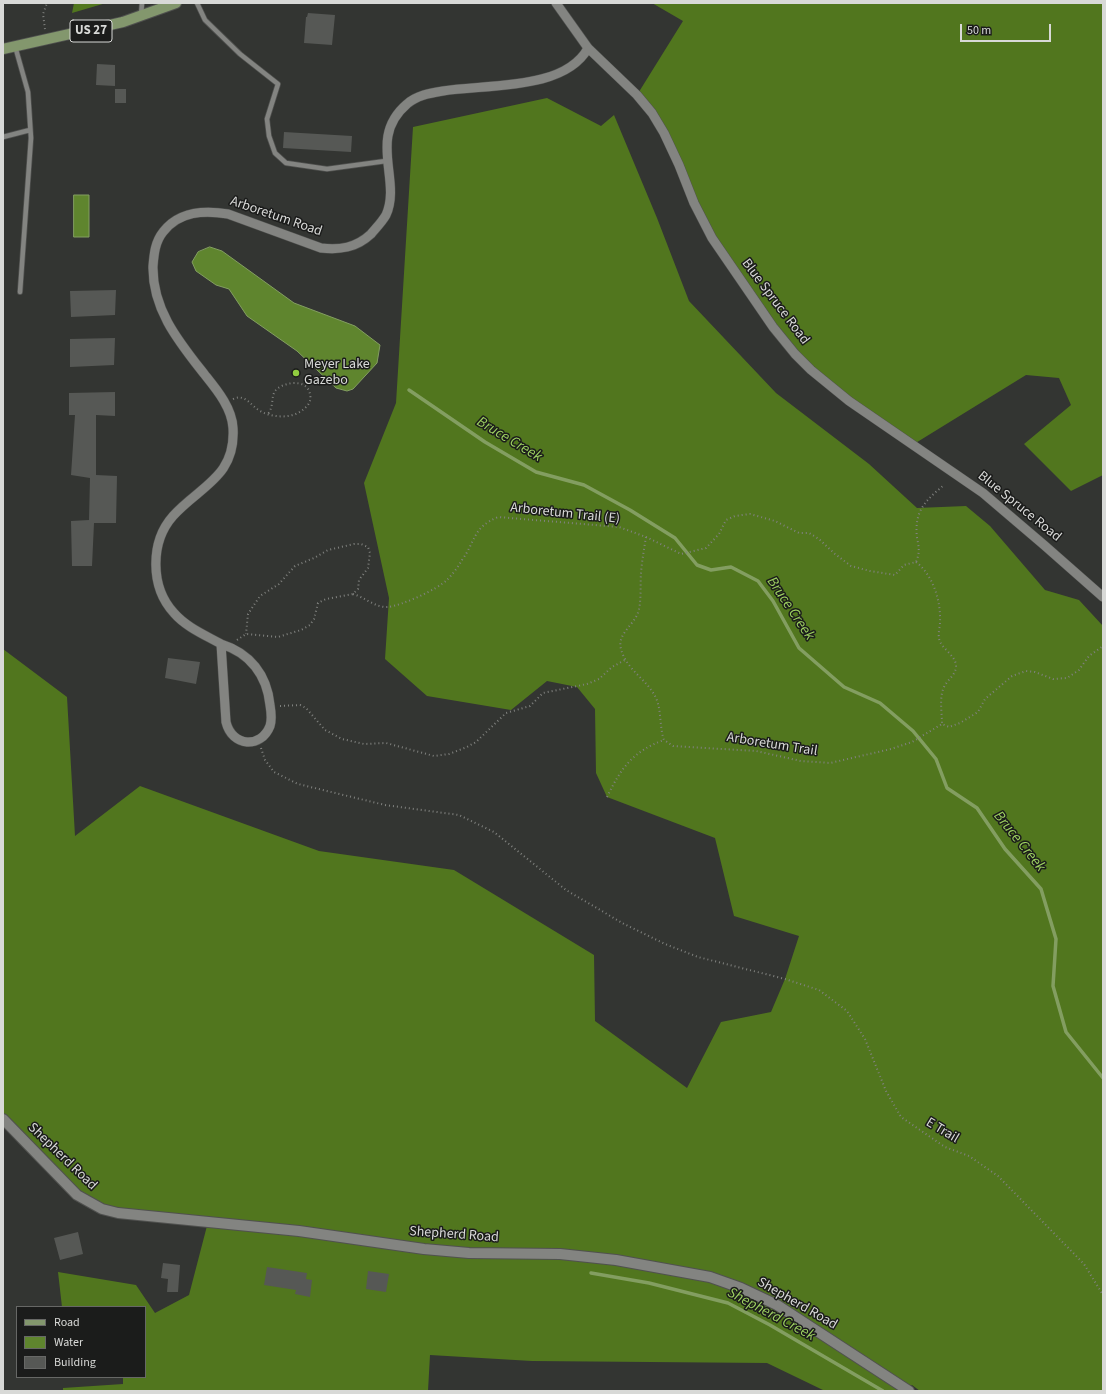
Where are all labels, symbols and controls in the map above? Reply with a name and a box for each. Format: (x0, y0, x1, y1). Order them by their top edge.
scale bar (962, 16, 1053, 42)
road number: US 27 (70, 20, 112, 42)
text: 50 m (967, 22, 991, 39)
street label: Arboretum Road (228, 193, 324, 241)
street label: Blue Spruce Road (737, 256, 813, 348)
place label: Meyer Lake Gazebo (304, 357, 370, 390)
marker: Meyer Lake Gazebo (291, 368, 301, 378)
water label: Bruce Creek (473, 414, 545, 466)
street label: Blue Spruce Road (974, 468, 1064, 546)
street label: Arboretum Trail (E) (509, 500, 621, 528)
water label: Bruce Creek (762, 574, 818, 644)
street label: Arboretum Trail (725, 730, 819, 760)
water label: Bruce Creek (989, 808, 1049, 876)
street label: E Trail (922, 1115, 962, 1147)
street label: Shepherd Road (24, 1120, 100, 1194)
street label: Shepherd Road (409, 1223, 499, 1247)
street label: Shepherd Road (754, 1274, 840, 1334)
water label: Shepherd Creek (724, 1284, 818, 1346)
legend (16, 1306, 146, 1378)
text: Road (54, 1314, 80, 1331)
text: Water (54, 1334, 83, 1351)
text: Building (54, 1354, 96, 1371)

